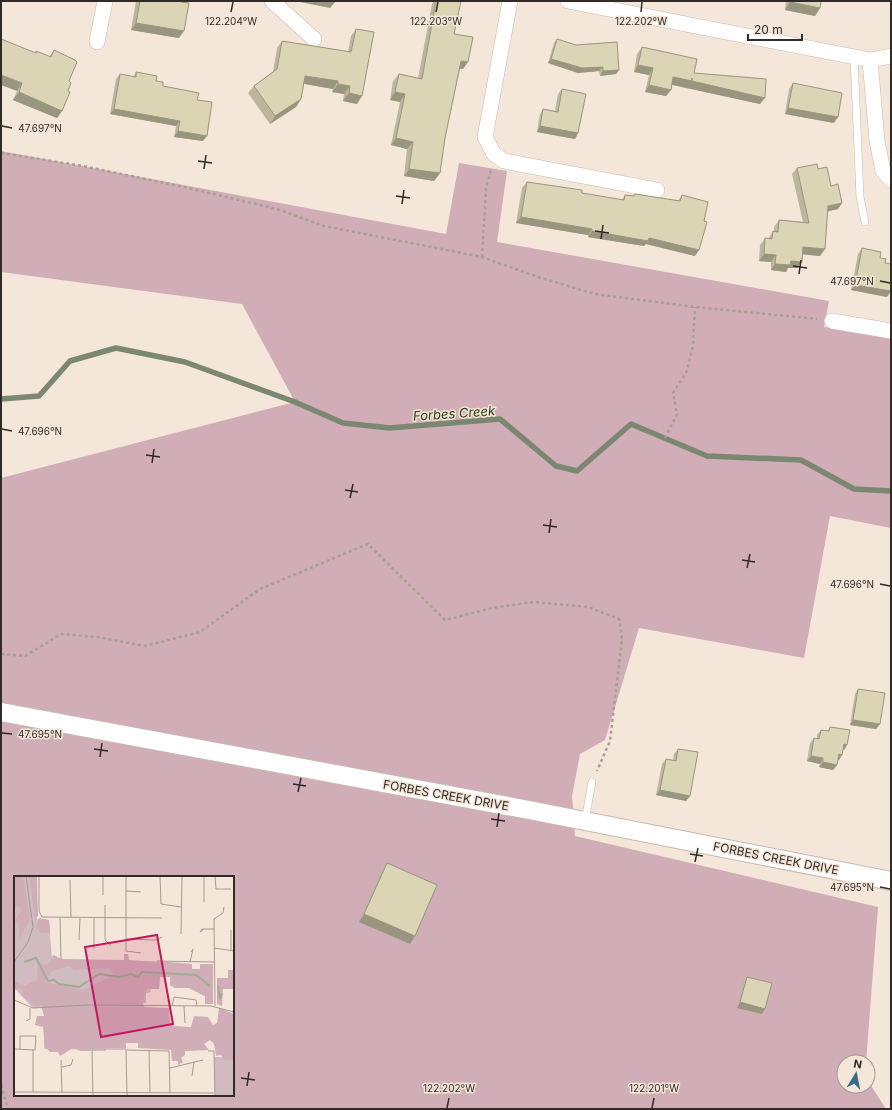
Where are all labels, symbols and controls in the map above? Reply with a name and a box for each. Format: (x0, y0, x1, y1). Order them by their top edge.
text: 122.204°W (205, 15, 257, 27)
text: 122.203°W (410, 15, 462, 27)
text: 122.202°W (615, 15, 667, 27)
scale bar (748, 16, 802, 42)
text: 20 m (754, 22, 783, 37)
text: 47.697°N (18, 122, 62, 134)
text: 47.697°N (830, 275, 874, 287)
water label: Forbes Creek (412, 402, 496, 424)
text: 47.696°N (18, 425, 62, 437)
text: 47.696°N (830, 578, 874, 590)
text: 47.695°N (18, 728, 62, 740)
street label: FORBES CREEK DRIVE (382, 777, 510, 813)
street label: FORBES CREEK DRIVE (712, 838, 840, 878)
inset map (14, 876, 234, 1096)
text: 47.695°N (830, 881, 874, 893)
north arrow (836, 1054, 876, 1094)
text: N (852, 1057, 863, 1072)
text: 122.202°W (423, 1082, 475, 1094)
text: 122.201°W (629, 1082, 679, 1094)

